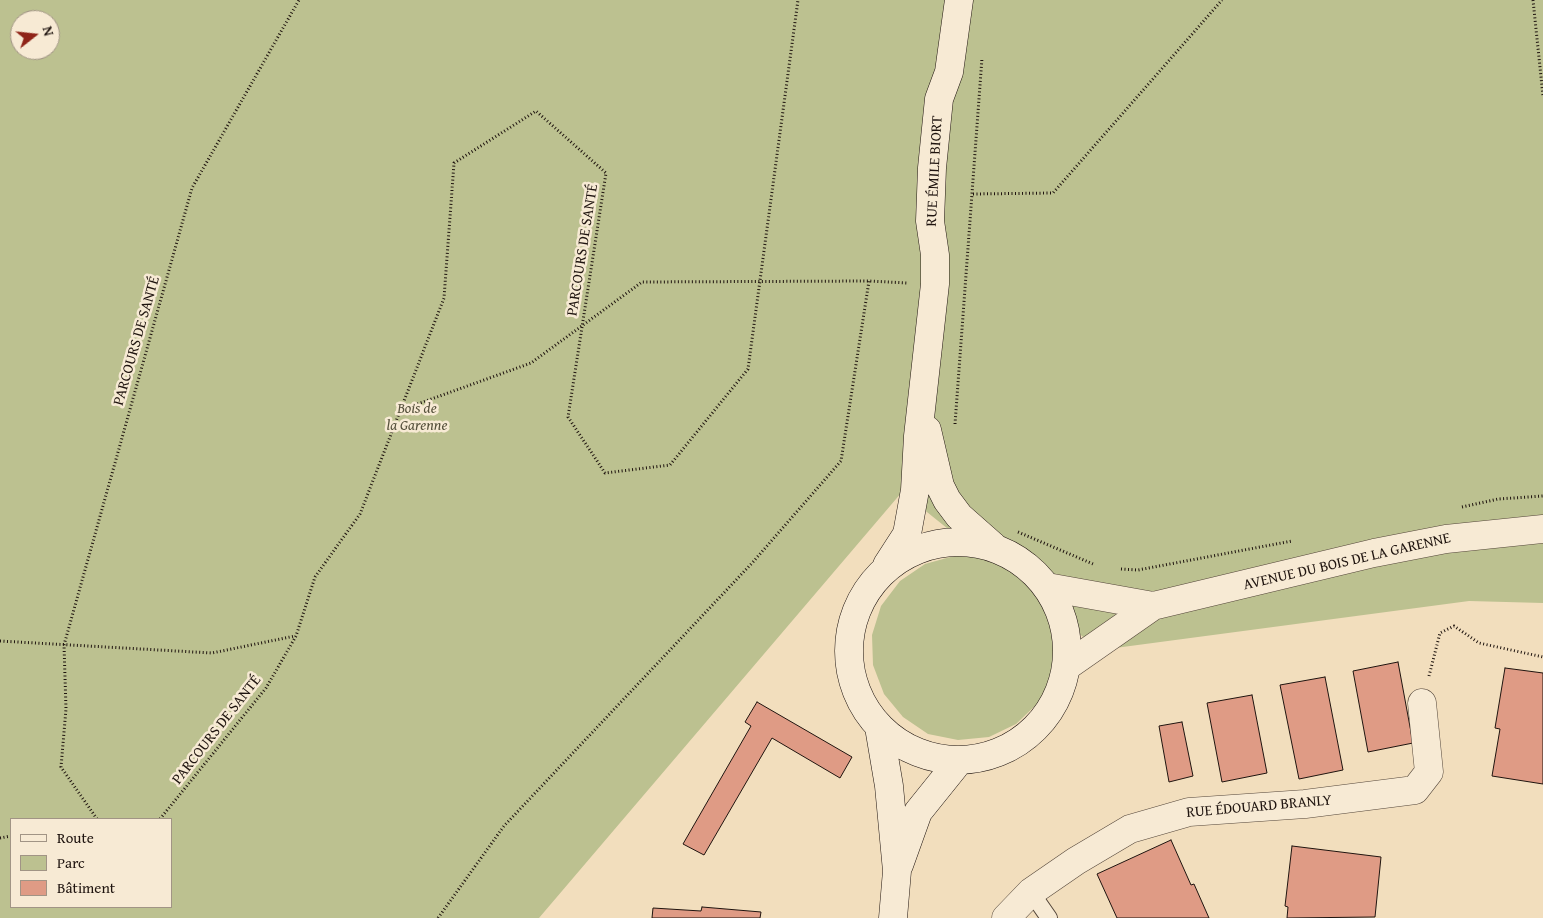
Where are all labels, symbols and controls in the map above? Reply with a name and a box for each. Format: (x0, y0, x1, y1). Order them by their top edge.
north arrow (10, 10, 60, 60)
text: N (38, 24, 59, 38)
street label: RUE ÉMILE BIORT (923, 115, 947, 227)
street label: PARCOURS DE SANTÉ (564, 183, 602, 317)
street label: PARCOURS DE SANTÉ (110, 274, 164, 408)
park label: Bois de la Garenne (387, 400, 447, 435)
street label: AVENUE DU BOIS DE LA GARENNE (1242, 529, 1452, 595)
street label: PARCOURS DE SANTÉ (169, 672, 265, 788)
street label: RUE ÉDOUARD BRANLY (1186, 792, 1332, 822)
legend (10, 818, 172, 908)
text: Route (57, 827, 94, 848)
text: Parc (57, 852, 85, 873)
text: Bâtiment (57, 877, 115, 898)

